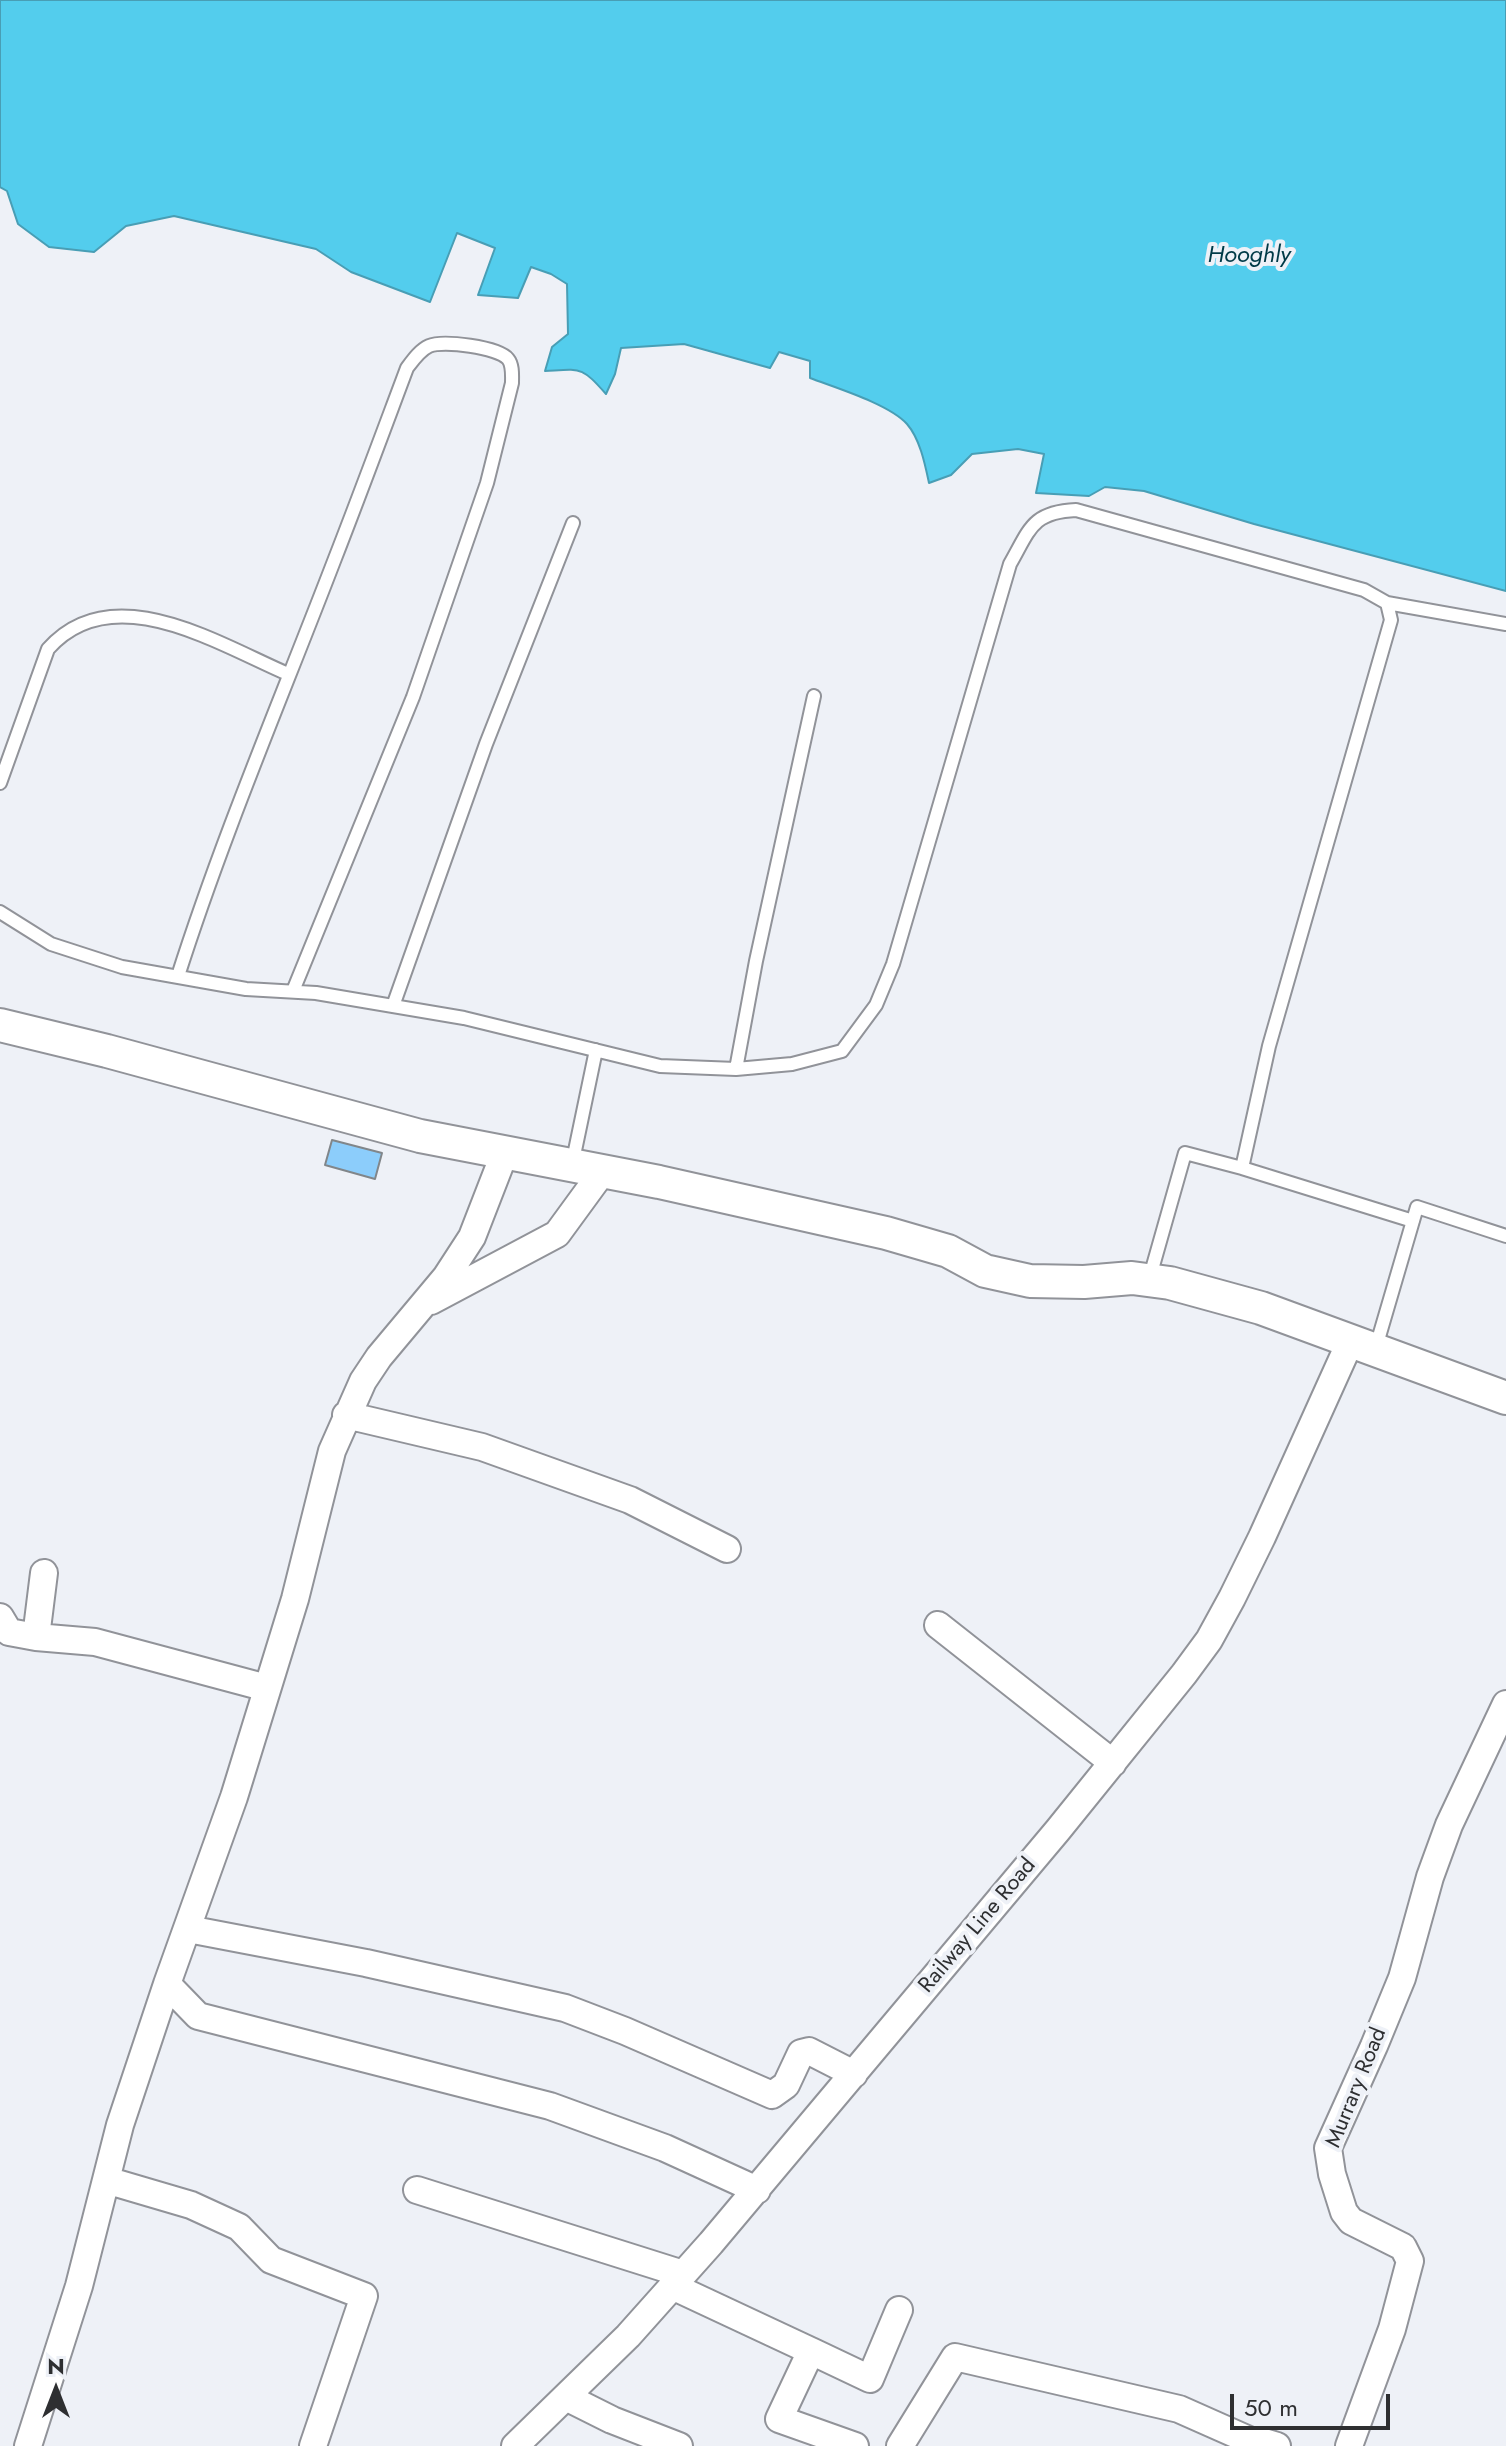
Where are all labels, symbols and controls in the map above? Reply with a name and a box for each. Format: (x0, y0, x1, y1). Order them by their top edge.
water label: Hooghly (1207, 242, 1291, 270)
street label: Railway Line Road (914, 1853, 1042, 1999)
street label: Murrary Road (1321, 2024, 1393, 2152)
north arrow (16, 2350, 96, 2430)
text: N (47, 2350, 65, 2382)
scale bar (1234, 2378, 1394, 2428)
text: 50 m (1244, 2390, 1298, 2425)

